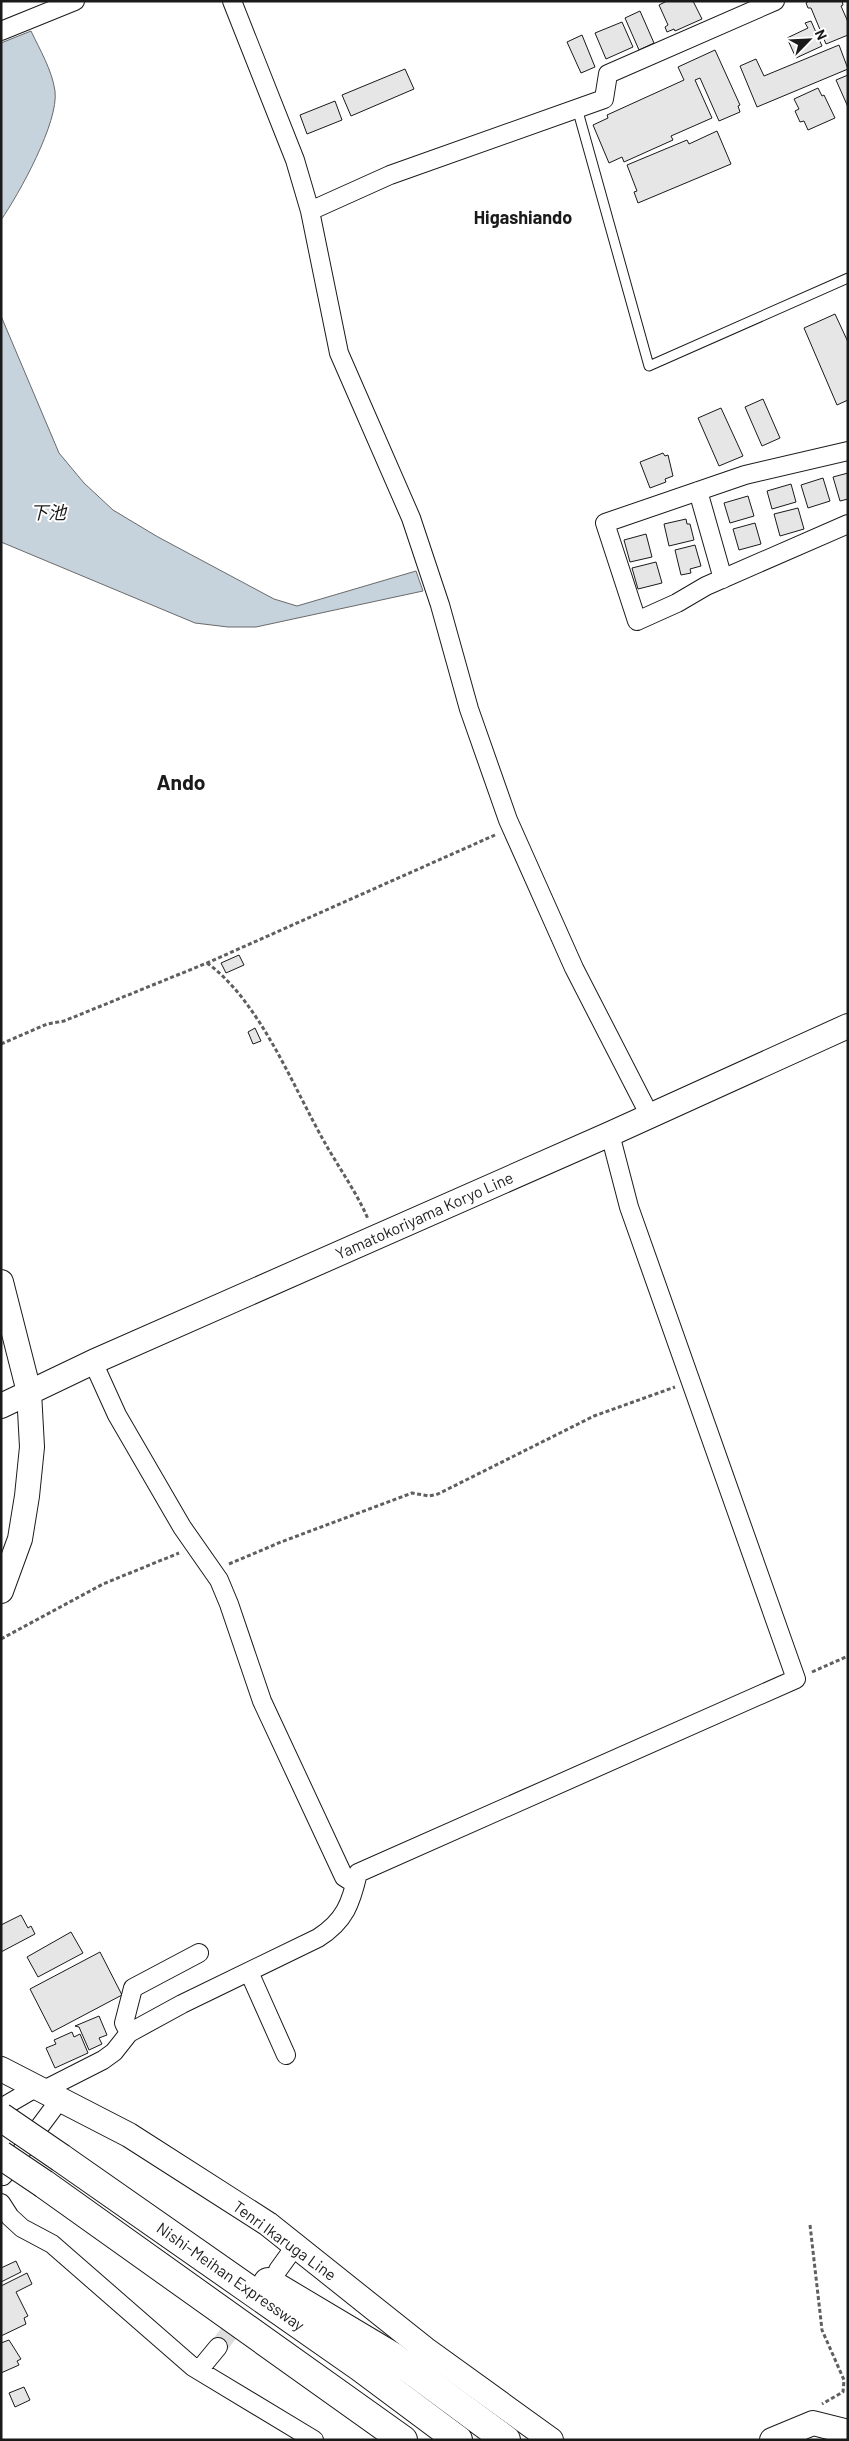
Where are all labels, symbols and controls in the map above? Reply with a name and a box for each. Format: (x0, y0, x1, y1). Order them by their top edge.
north arrow (784, 15, 834, 65)
text: N (812, 27, 831, 42)
district label: Higashiando (474, 206, 572, 228)
water label: 下池 (30, 501, 68, 523)
district label: Ando (156, 769, 206, 794)
street label: Yamatokoriyama Koryo Line (332, 1167, 516, 1263)
street label: Tenri Ikaruga Line (230, 2196, 340, 2284)
street label: Nishi-Meihan Expressway (153, 2218, 309, 2335)

